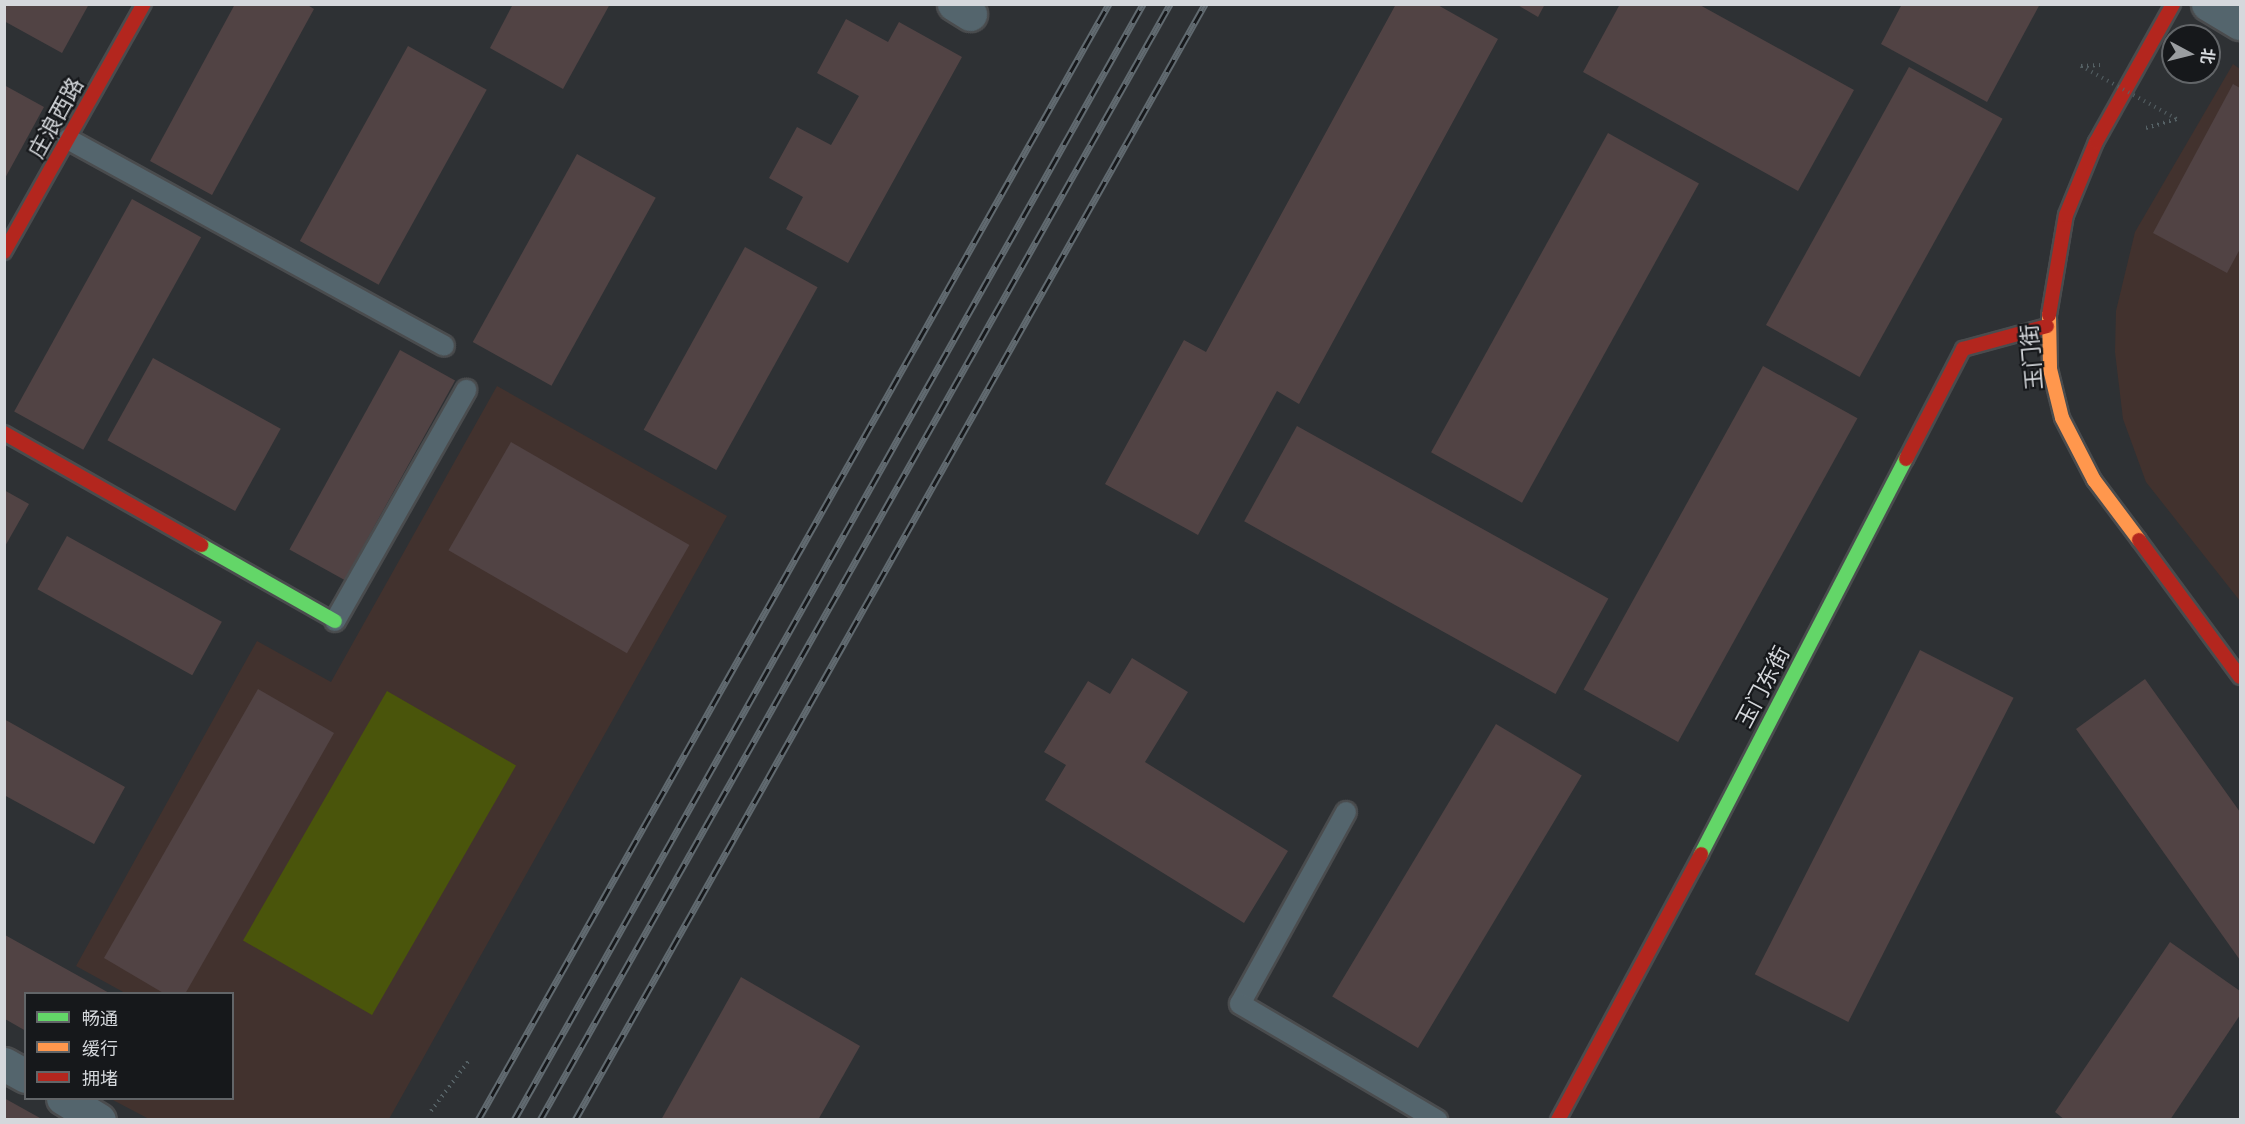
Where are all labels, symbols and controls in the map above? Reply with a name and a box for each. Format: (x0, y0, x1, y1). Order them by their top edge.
north arrow (2161, 24, 2221, 84)
text: 北 (2196, 47, 2219, 65)
street label: 庄浪西路 (23, 73, 89, 163)
street label: 玉门街 (2016, 323, 2048, 391)
street label: 玉门东街 (1731, 642, 1795, 732)
legend (24, 992, 234, 1100)
text: 畅通 (82, 1007, 118, 1030)
text: 缓行 (82, 1037, 118, 1060)
text: 拥堵 (82, 1067, 118, 1090)

